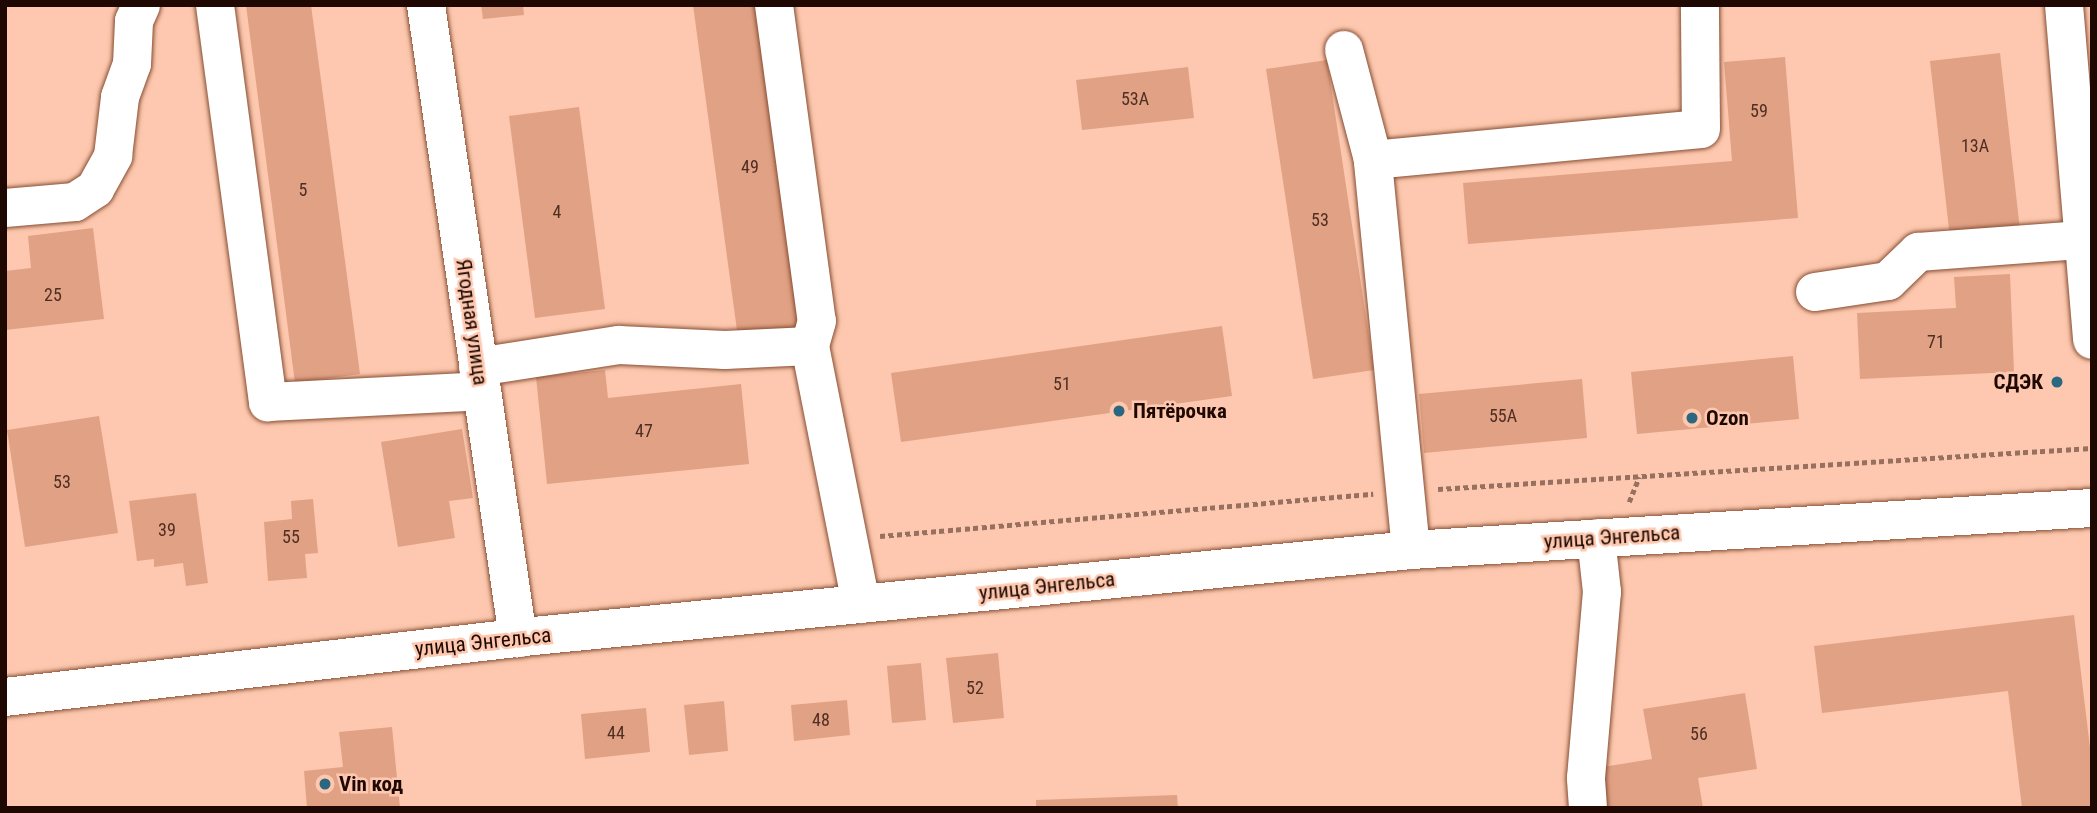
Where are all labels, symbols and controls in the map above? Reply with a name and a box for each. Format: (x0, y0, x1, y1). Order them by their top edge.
house number: 53А (1121, 88, 1149, 110)
house number: 59 (1750, 100, 1768, 122)
house number: 13А (1961, 135, 1989, 157)
house number: 49 (741, 156, 759, 178)
house number: 5 (299, 179, 307, 201)
house number: 4 (553, 201, 561, 223)
house number: 53 (1311, 209, 1329, 231)
street label: Ягодная улица (451, 257, 493, 387)
house number: 25 (44, 284, 62, 306)
house number: 71 (1927, 331, 1945, 353)
place label: СДЭК (1994, 369, 2043, 395)
house number: 51 (1053, 373, 1071, 395)
marker: СДЭК (2049, 374, 2065, 390)
place label: Пятёрочка (1133, 398, 1227, 424)
marker: Пятёрочка (1111, 403, 1127, 419)
house number: 55А (1489, 405, 1517, 427)
place label: Ozon (1706, 405, 1749, 431)
marker: Ozon (1684, 410, 1700, 426)
house number: 47 (635, 420, 653, 442)
house number: 53 (53, 471, 71, 493)
house number: 39 (158, 519, 176, 541)
street label: улица Энгельса (1543, 520, 1681, 554)
house number: 55 (282, 526, 300, 548)
street label: улица Энгельса (978, 566, 1116, 606)
street label: улица Энгельса (414, 622, 552, 662)
house number: 52 (966, 677, 984, 699)
house number: 48 (812, 709, 830, 731)
house number: 44 (607, 722, 625, 744)
house number: 56 (1690, 723, 1708, 745)
place label: Vin код (339, 771, 403, 797)
marker: Vin код (317, 776, 333, 792)

